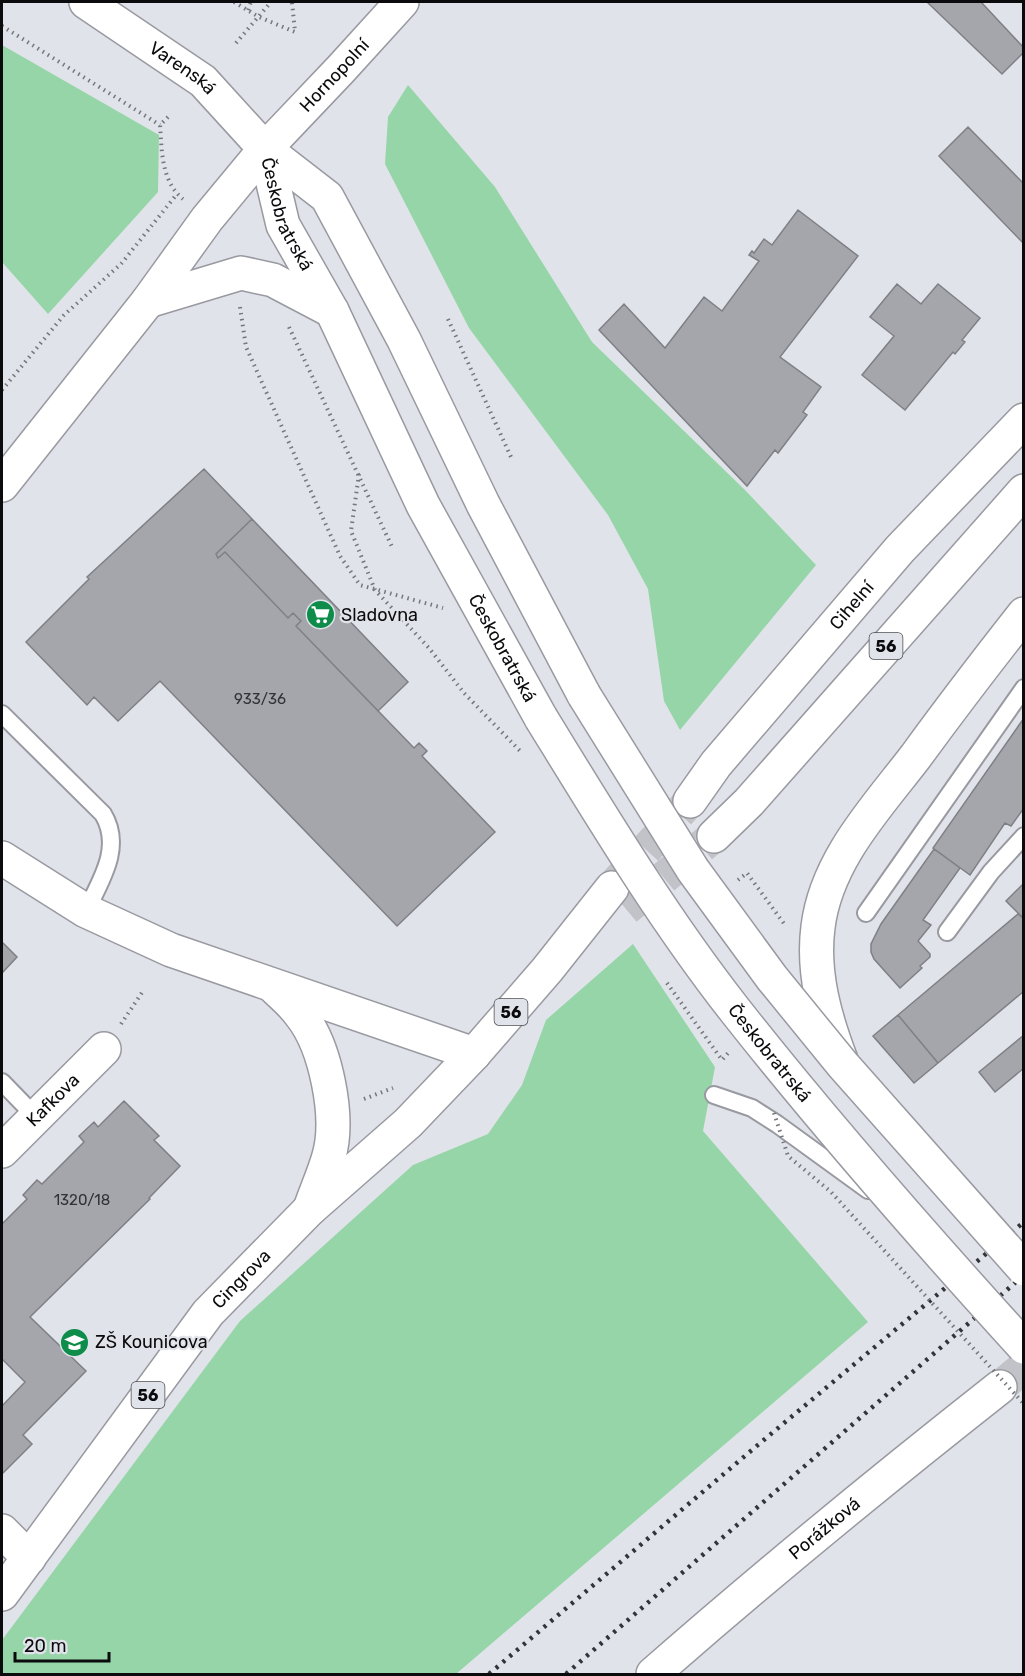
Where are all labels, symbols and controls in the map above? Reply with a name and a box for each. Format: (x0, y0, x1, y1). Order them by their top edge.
street label: Hornopolní (295, 33, 375, 117)
street label: Varenská (145, 37, 221, 99)
street label: Českobratrská (256, 155, 318, 275)
street label: Cihelní (825, 575, 880, 634)
street label: Českobratrská (464, 590, 541, 706)
supermarket icon: Sladovna (304, 599, 336, 631)
place label: Sladovna (341, 604, 418, 626)
road number: 56 (870, 633, 902, 659)
house number: 933/36 (234, 690, 286, 708)
road number: 56 (494, 999, 528, 1025)
street label: Českobratrská (723, 1000, 816, 1107)
street label: Kafkova (22, 1069, 84, 1131)
house number: 1320/18 (54, 1191, 110, 1209)
street label: Cingrova (207, 1245, 275, 1313)
school or university icon: ZŠ Kounicova (58, 1326, 90, 1358)
place label: ZŠ Kounicova (95, 1331, 208, 1353)
road number: 56 (132, 1382, 164, 1408)
street label: Porážková (784, 1493, 865, 1564)
scale bar (15, 1625, 110, 1663)
text: 20 m (24, 1635, 66, 1657)

